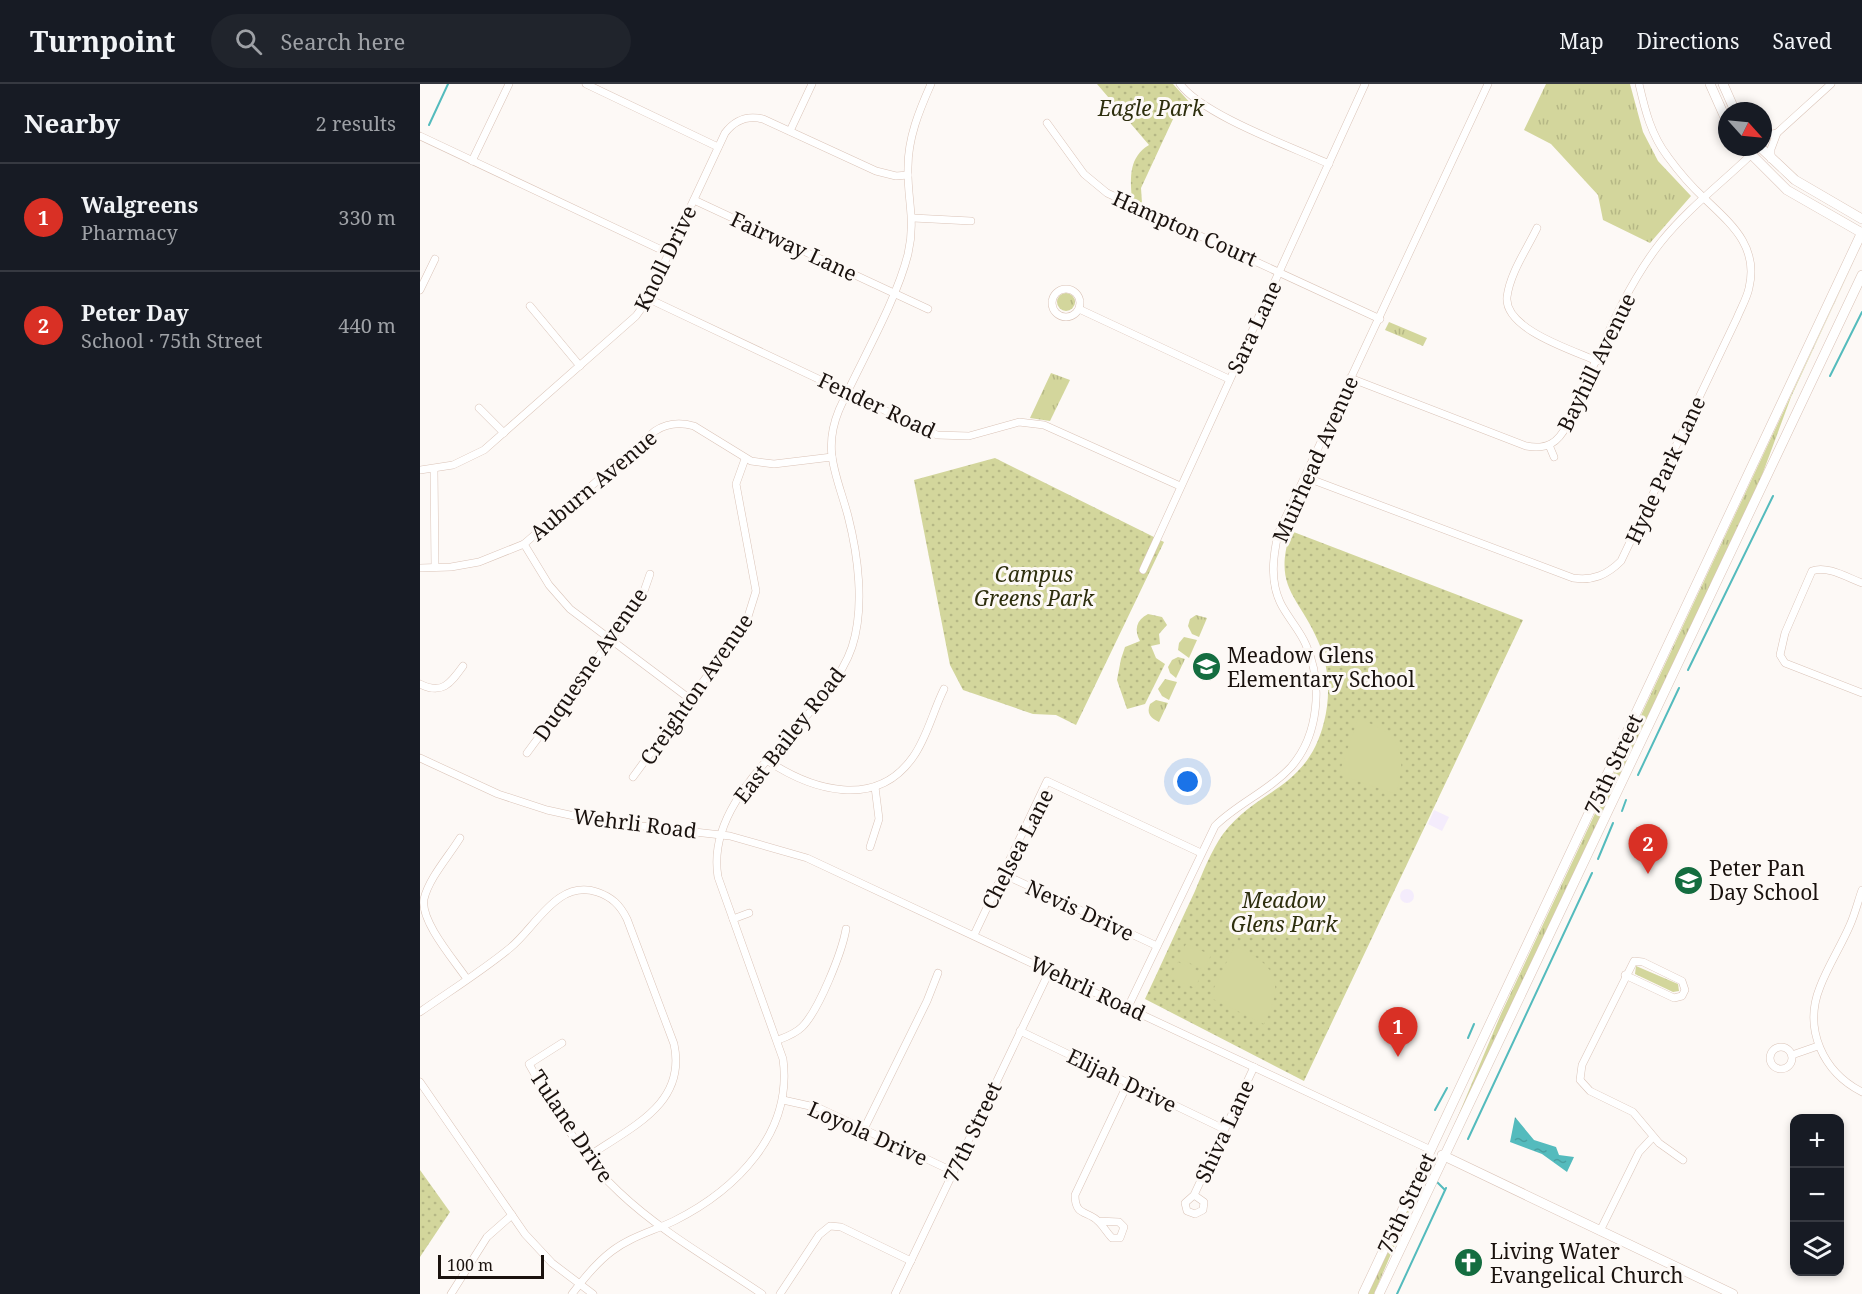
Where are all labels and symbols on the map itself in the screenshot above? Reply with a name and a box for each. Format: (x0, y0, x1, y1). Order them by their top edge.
park label: Eagle Park (1097, 94, 1205, 122)
north arrow (1718, 102, 1772, 156)
street label: Hampton Court (1108, 184, 1262, 272)
street label: Knoll Drive (627, 201, 703, 315)
street label: Fairway Lane (726, 204, 862, 288)
street label: Sara Lane (1220, 276, 1288, 378)
street label: Bayhill Avenue (1550, 288, 1642, 436)
street label: Fender Road (814, 366, 940, 444)
street label: Muirhead Avenue (1266, 371, 1364, 547)
street label: Hyde Park Lane (1619, 392, 1711, 548)
street label: Auburn Avenue (524, 424, 662, 546)
park label: Campus Greens Park (974, 560, 1095, 612)
street label: Duquesne Avenue (527, 582, 653, 746)
street label: Creighton Avenue (633, 608, 759, 770)
place label: Meadow Glens Elementary School (1227, 641, 1415, 693)
school or university icon: Meadow Glens Elementary School (1190, 651, 1222, 683)
street label: East Bailey Road (727, 661, 851, 809)
street label: 75th Street (1577, 709, 1649, 819)
your location (1173, 767, 1202, 796)
street label: Chelsea Lane (975, 784, 1059, 914)
street label: Wehrli Road (572, 802, 699, 844)
pin: 2 (1628, 824, 1668, 874)
place label: Peter Pan Day School (1709, 854, 1819, 906)
school or university icon: Peter Pan Day School (1672, 864, 1704, 896)
street label: Nevis Drive (1021, 873, 1139, 947)
park label: Meadow Glens Park (1231, 886, 1338, 938)
street label: Wehrli Road (1026, 949, 1150, 1027)
pin: 1 (1378, 1008, 1418, 1057)
street label: Elijah Drive (1063, 1041, 1181, 1119)
street label: Tulane Drive (524, 1064, 620, 1188)
street label: Shiva Lane (1188, 1075, 1260, 1187)
street label: 77th Street (936, 1077, 1008, 1187)
street label: Loyola Drive (804, 1094, 932, 1172)
street label: 75th Street (1370, 1148, 1442, 1258)
place label: Living Water Evangelical Church (1490, 1237, 1684, 1289)
church icon: Living Water Evangelical Church (1453, 1247, 1485, 1279)
scale bar (438, 1252, 544, 1280)

